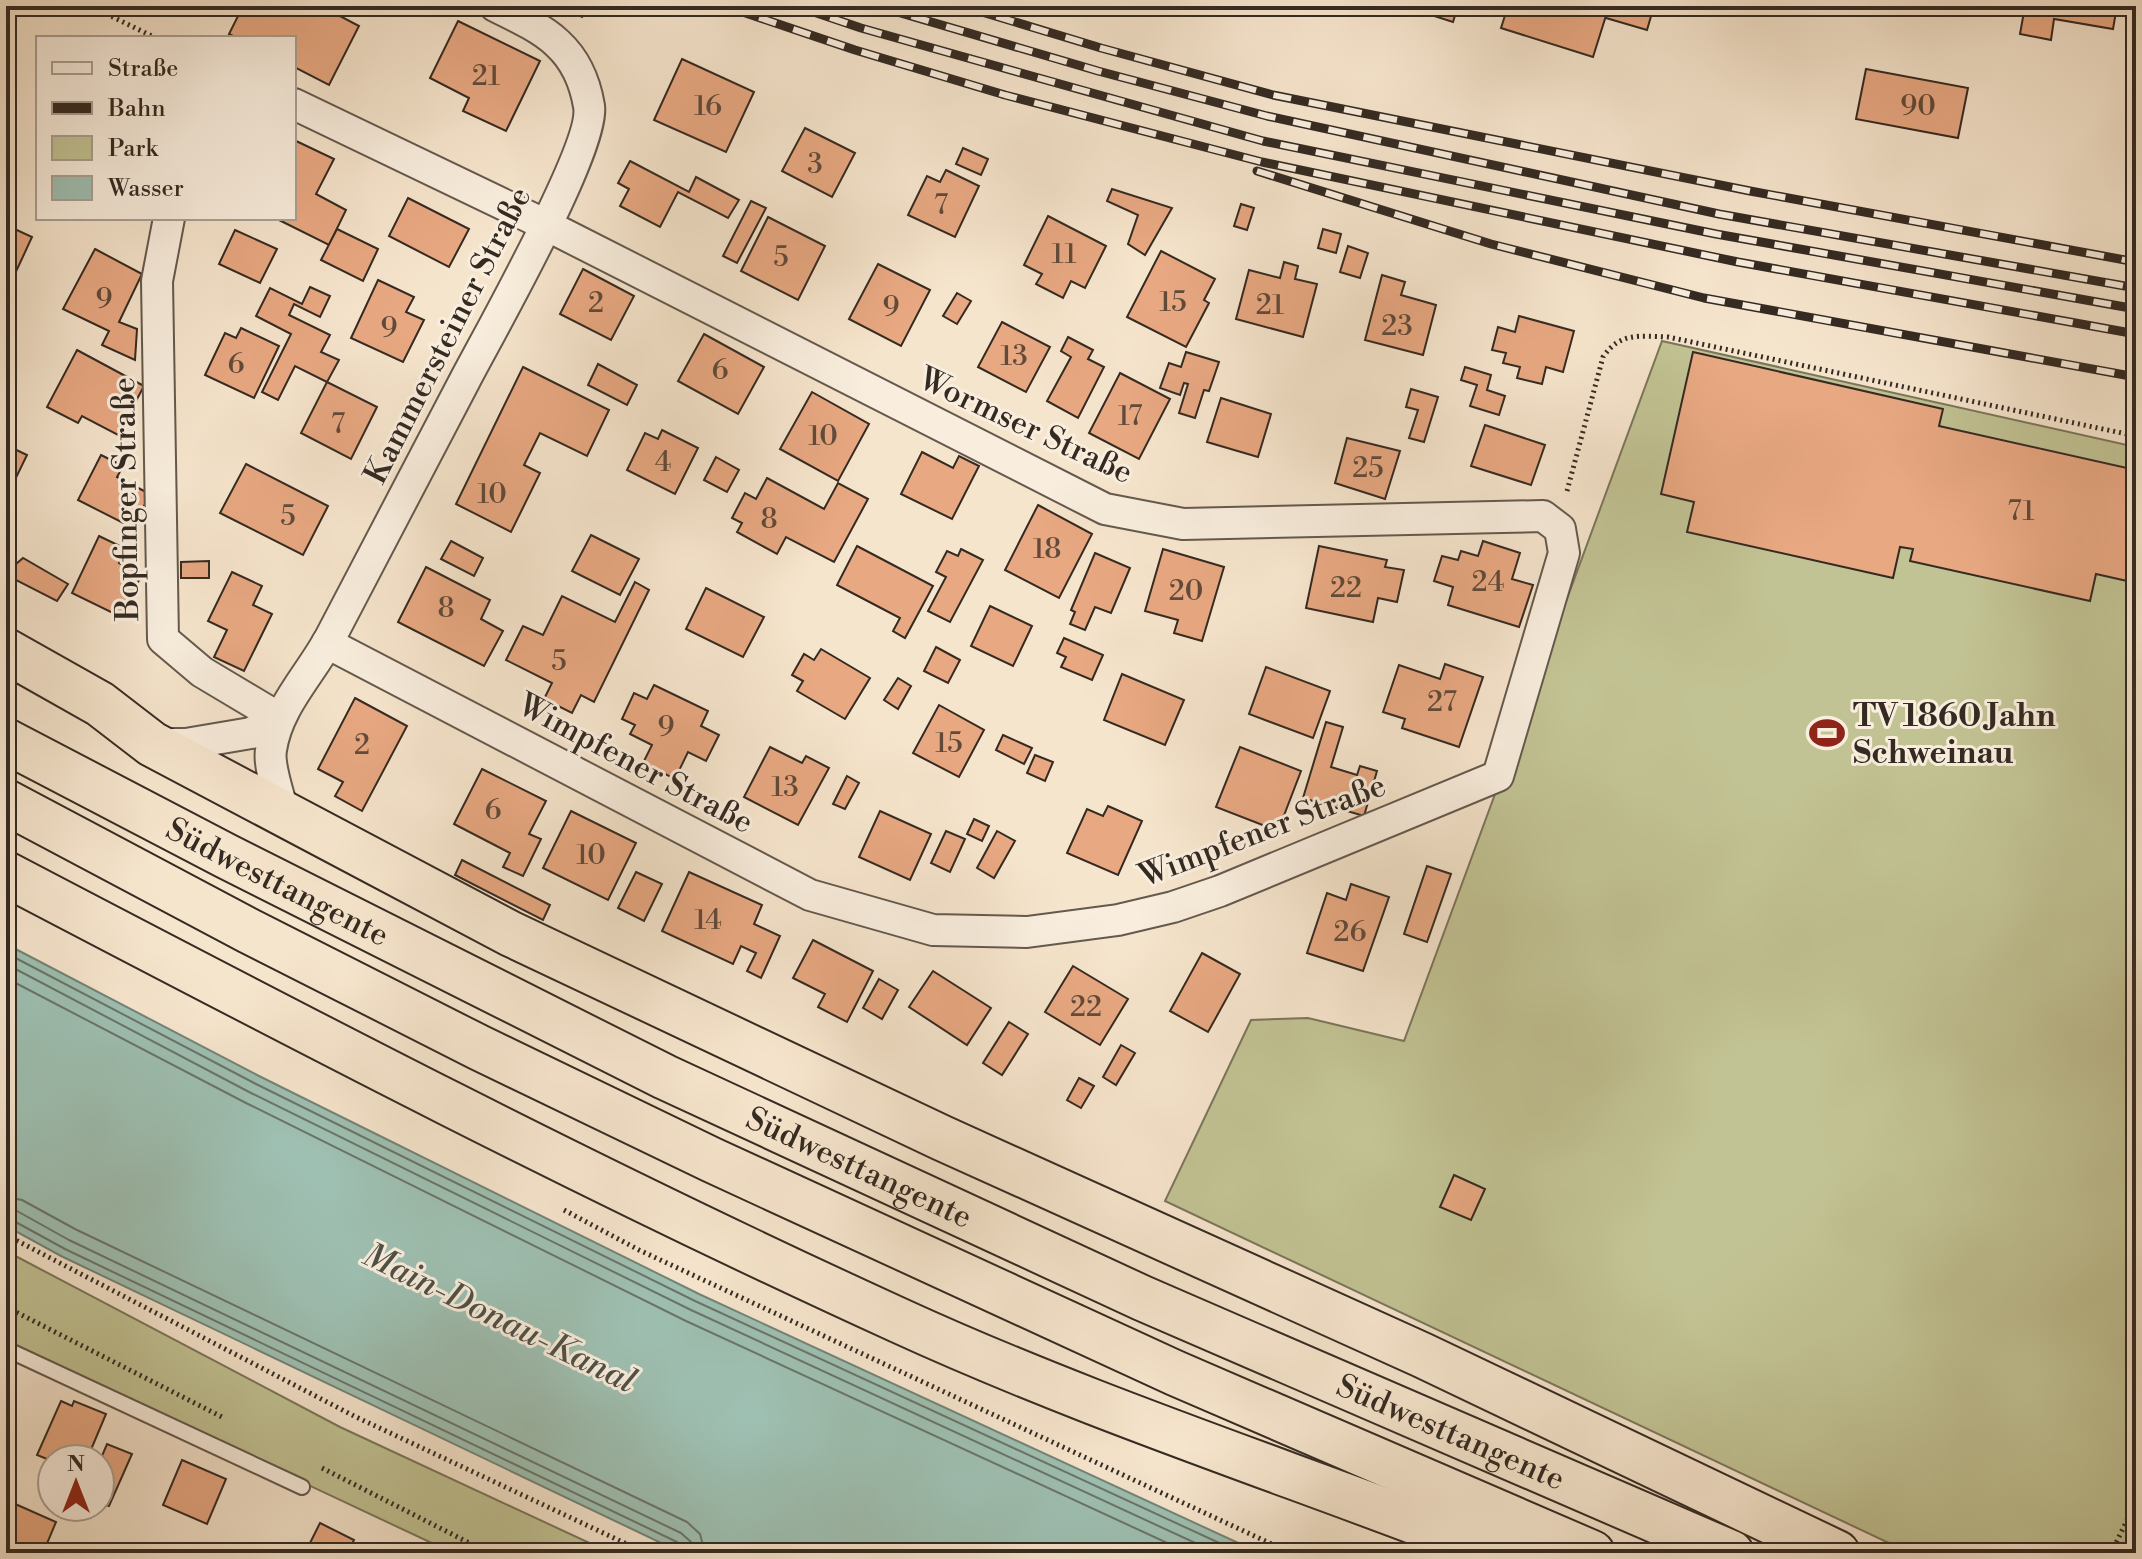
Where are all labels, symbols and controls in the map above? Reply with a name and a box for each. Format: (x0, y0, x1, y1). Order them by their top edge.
legend (36, 36, 296, 220)
text: Straße (108, 54, 178, 84)
house number: 21 (472, 59, 500, 94)
house number: 16 (694, 89, 722, 124)
house number: 90 (1900, 89, 1936, 124)
text: Bahn (107, 94, 166, 124)
text: Park (108, 134, 159, 164)
house number: 3 (807, 147, 823, 182)
text: Wasser (107, 174, 184, 204)
street label: Kammersteiner Straße (356, 180, 540, 491)
house number: 7 (934, 188, 948, 223)
house number: 11 (1051, 237, 1077, 272)
house number: 5 (773, 240, 789, 275)
house number: 9 (96, 282, 112, 317)
house number: 15 (1159, 285, 1187, 320)
house number: 2 (588, 286, 604, 321)
house number: 21 (1256, 288, 1284, 323)
house number: 9 (883, 290, 899, 325)
house number: 23 (1381, 309, 1413, 344)
house number: 9 (381, 311, 397, 346)
house number: 13 (1000, 339, 1028, 374)
house number: 6 (228, 347, 245, 382)
house number: 6 (712, 353, 729, 388)
street label: Wormser Straße (911, 358, 1139, 493)
street label: Bopfinger Straße (104, 377, 148, 622)
house number: 17 (1118, 399, 1142, 434)
house number: 7 (331, 407, 345, 442)
house number: 10 (808, 419, 838, 454)
house number: 4 (655, 445, 671, 480)
house number: 25 (1352, 451, 1384, 486)
house number: 10 (477, 477, 507, 512)
house number: 71 (2007, 494, 2035, 529)
house number: 5 (280, 499, 296, 534)
house number: 8 (760, 502, 778, 537)
house number: 18 (1033, 532, 1061, 567)
house number: 24 (1472, 565, 1504, 600)
house number: 22 (1330, 571, 1362, 606)
house number: 20 (1169, 574, 1203, 609)
house number: 8 (437, 591, 455, 626)
house number: 5 (551, 644, 567, 679)
street label: Wimpfener Straße (510, 685, 760, 843)
house number: 27 (1427, 685, 1457, 720)
place label: TV 1860 Jahn Schweinau (1853, 696, 2056, 773)
house number: 9 (658, 710, 674, 745)
sports icon: TV 1860 Jahn Schweinau (1808, 714, 1846, 752)
house number: 15 (935, 726, 963, 761)
house number: 2 (354, 728, 370, 763)
street label: Wimpfener Straße (1132, 766, 1391, 897)
house number: 13 (771, 770, 799, 805)
house number: 6 (485, 793, 502, 828)
street label: Südwesttangente (159, 809, 395, 956)
house number: 10 (576, 838, 606, 873)
house number: 14 (694, 903, 722, 938)
house number: 26 (1334, 915, 1366, 950)
house number: 22 (1070, 990, 1102, 1025)
street label: Südwesttangente (740, 1098, 978, 1238)
water label: Main-Donau-Kanal (356, 1234, 643, 1403)
street label: Südwesttangente (1330, 1366, 1571, 1500)
north arrow (36, 1443, 116, 1523)
text: N (67, 1451, 85, 1478)

